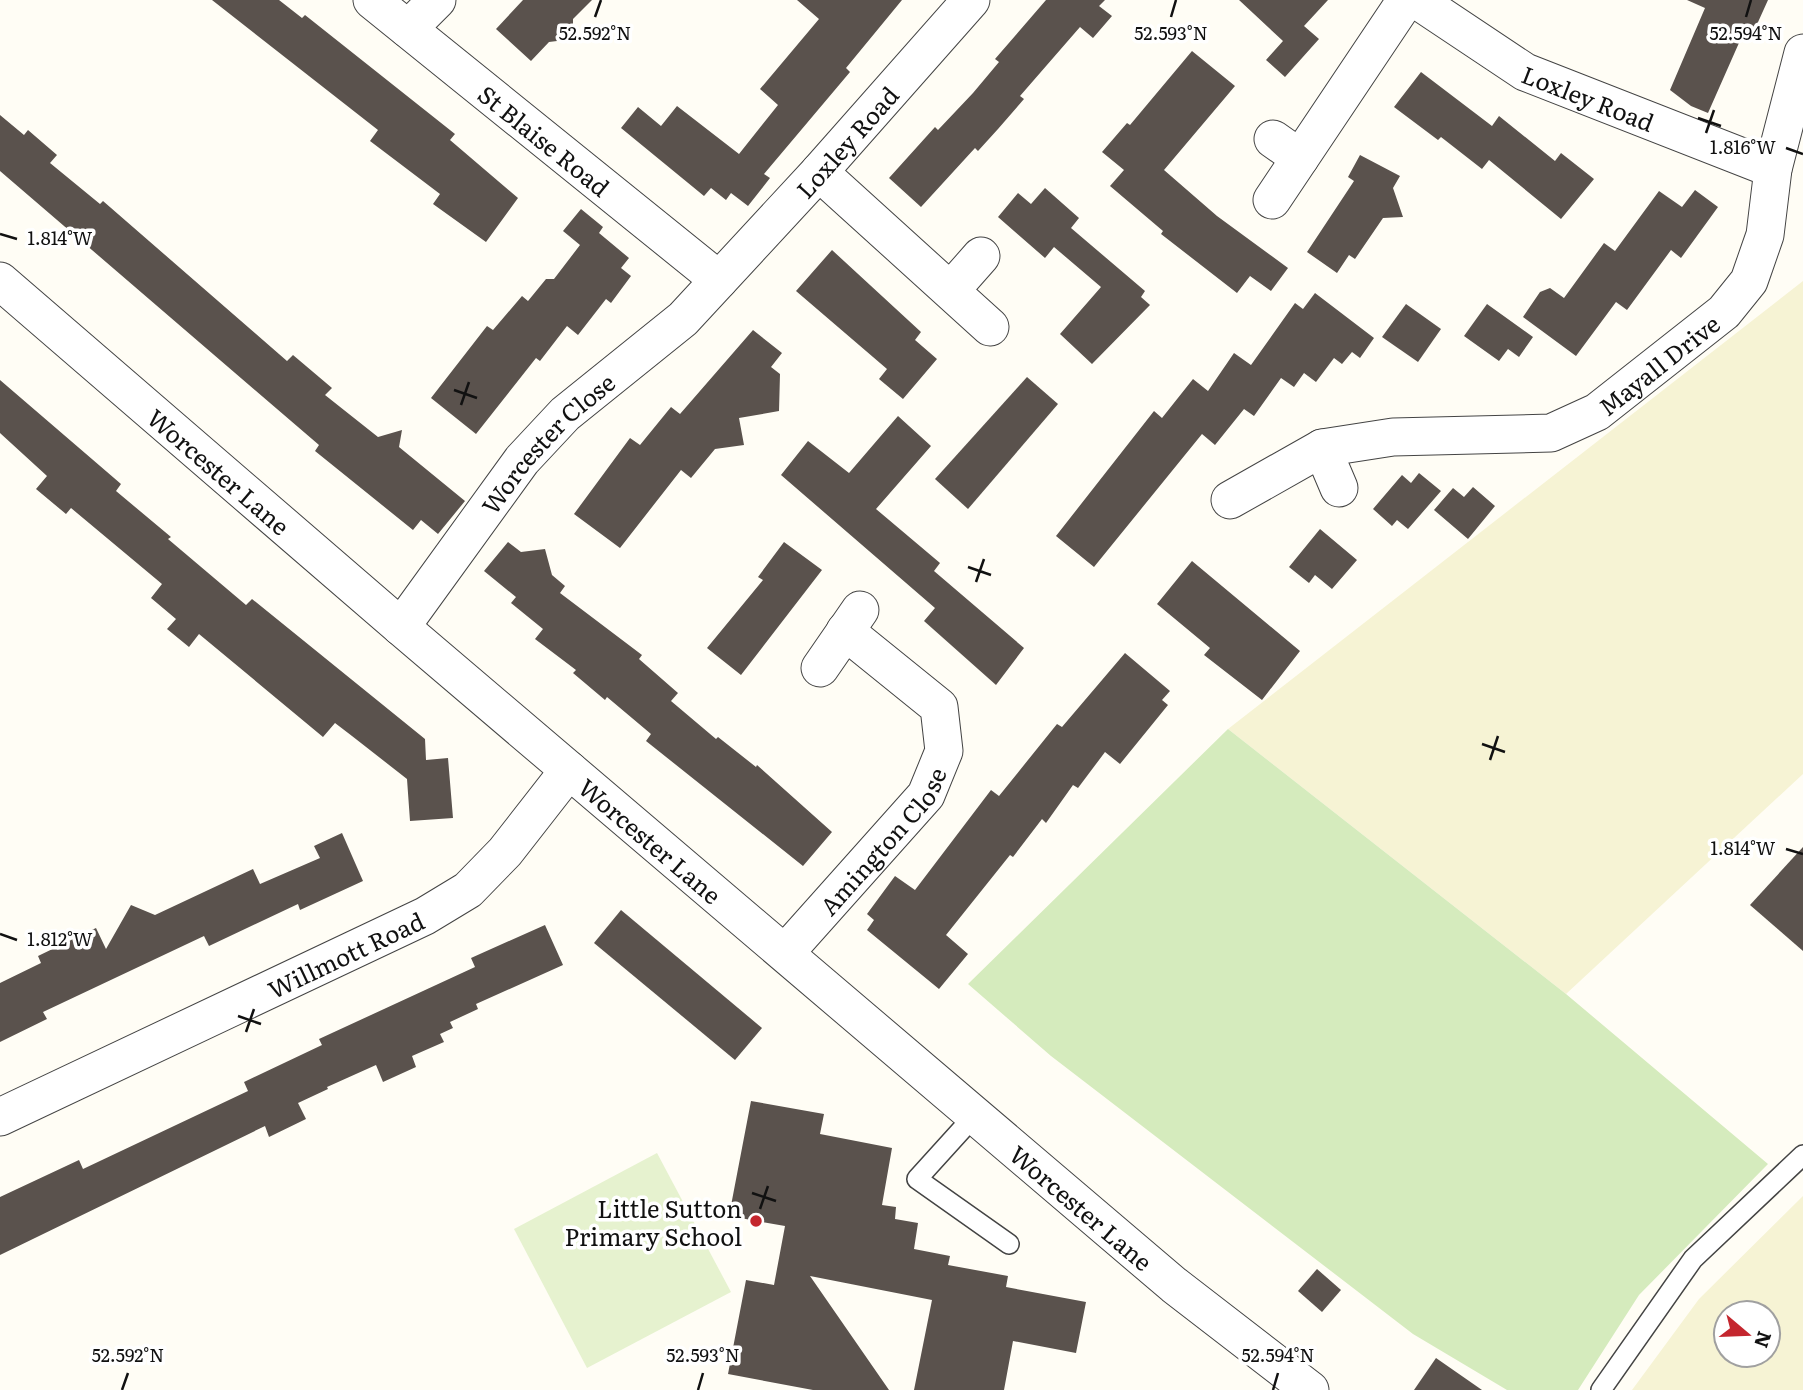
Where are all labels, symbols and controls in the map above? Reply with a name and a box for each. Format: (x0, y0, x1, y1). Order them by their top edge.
text: 52.592°N (559, 19, 631, 46)
text: 52.593°N (1134, 19, 1208, 46)
text: 52.594°N (1709, 19, 1783, 46)
street label: Loxley Road (1517, 55, 1660, 139)
street label: St Blaise Road (472, 76, 618, 203)
street label: Loxley Road (787, 77, 906, 205)
text: 1.816°W (1710, 133, 1776, 160)
text: 1.814°W (28, 224, 93, 251)
street label: Mayall Drive (1590, 305, 1726, 423)
street label: Worcester Close (472, 364, 621, 520)
street label: Worcester Lane (141, 399, 298, 542)
street label: Amington Close (810, 762, 953, 922)
street label: Worcester Lane (572, 769, 730, 911)
text: 1.814°W (1711, 834, 1776, 861)
street label: Willmott Road (261, 902, 429, 1006)
text: 1.812°W (27, 925, 93, 952)
street label: Worcester Lane (1003, 1136, 1161, 1278)
place label: Little Sutton Primary School (565, 1190, 742, 1253)
marker: Little Sutton Primary School (748, 1213, 764, 1229)
north arrow (1712, 1299, 1782, 1369)
text: N (1748, 1328, 1780, 1352)
text: 52.592°N (92, 1341, 164, 1368)
text: 52.593°N (666, 1341, 740, 1368)
text: 52.594°N (1241, 1341, 1315, 1368)

